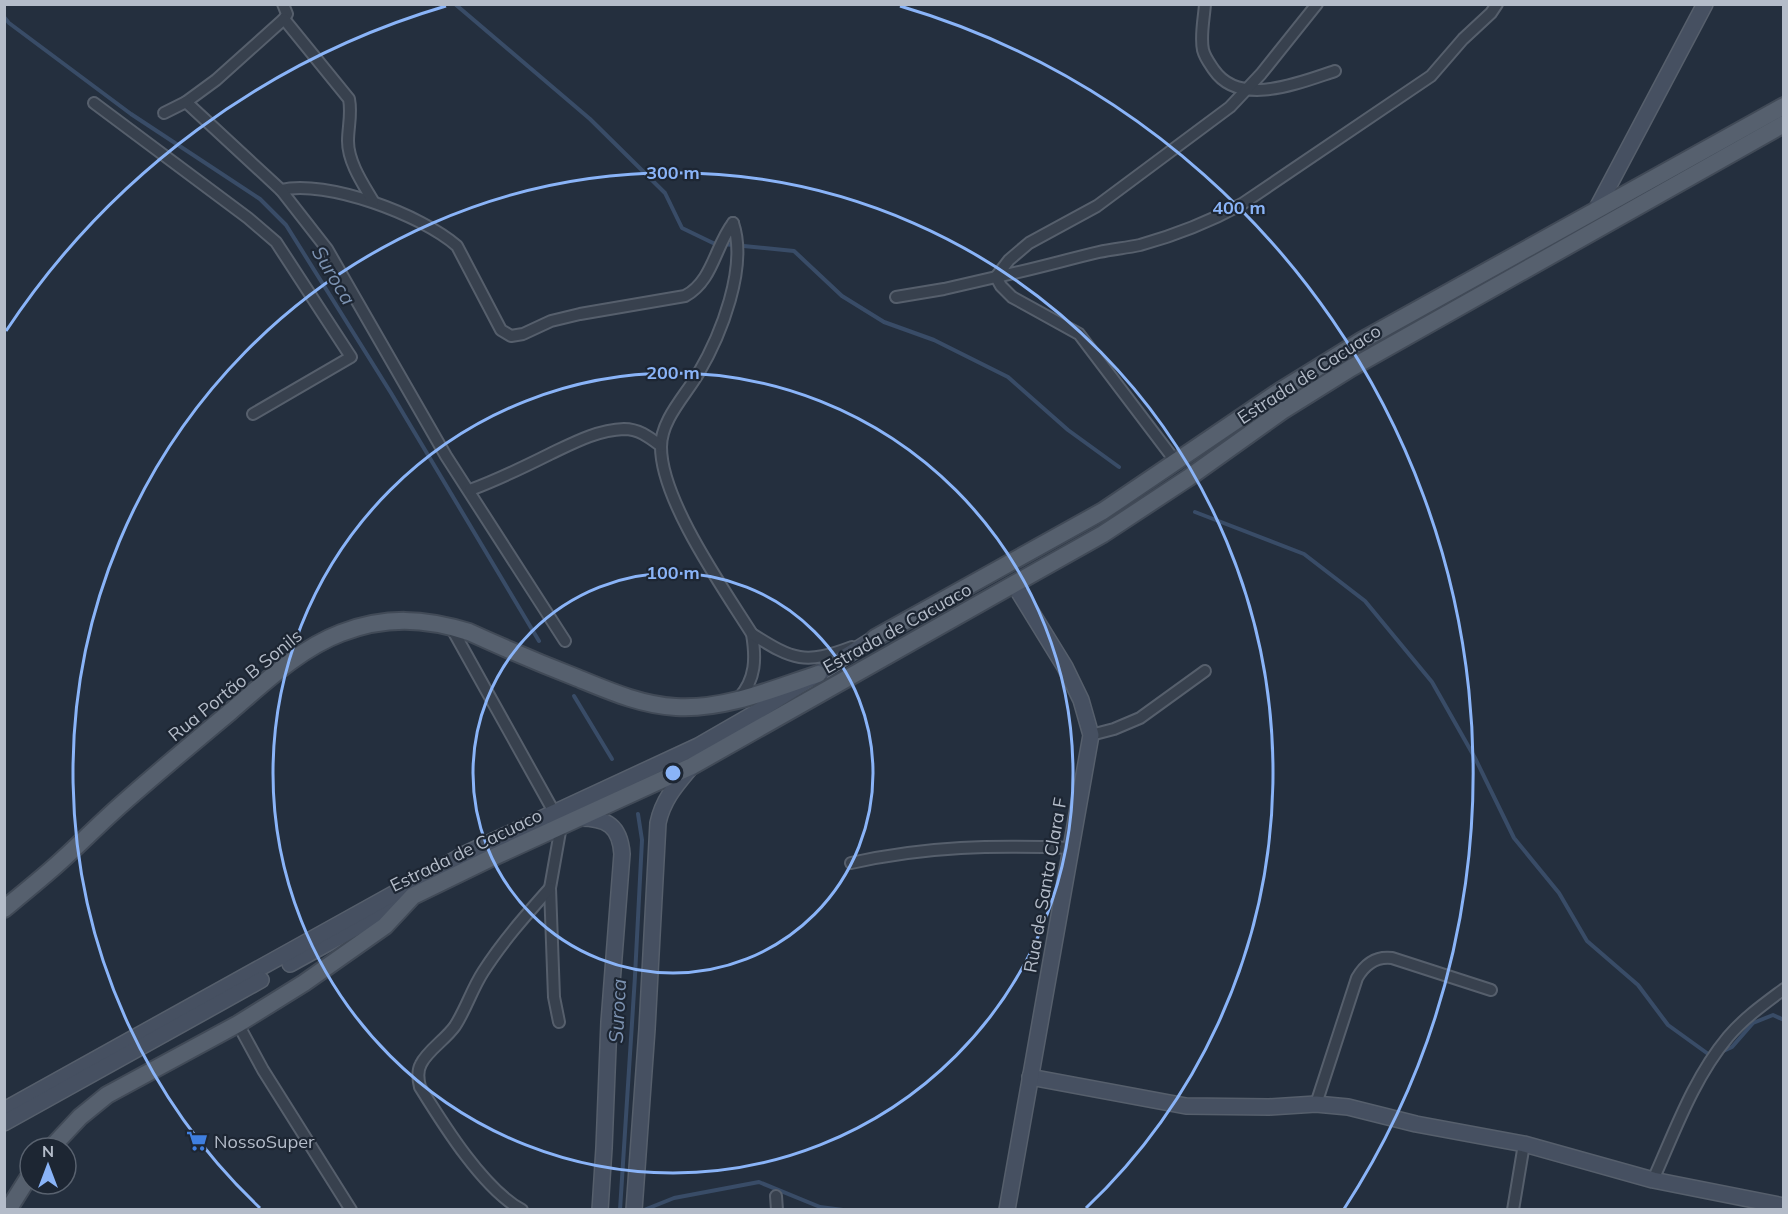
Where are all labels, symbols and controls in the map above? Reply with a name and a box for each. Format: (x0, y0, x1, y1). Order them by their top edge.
text: 300 m (646, 161, 700, 184)
text: 400 m (1212, 196, 1266, 219)
water label: Suroca (307, 241, 361, 309)
street label: Estrada de Cacuaco (1233, 319, 1385, 429)
text: 200 m (646, 361, 700, 384)
text: 100 m (646, 561, 700, 584)
street label: Estrada de Cacuaco (819, 578, 975, 678)
street label: Rua Portão B Sonils (163, 624, 307, 746)
centre of rings (663, 763, 683, 783)
street label: Rua de Santa Clara F (1018, 796, 1072, 974)
street label: Estrada de Cacuaco (386, 803, 546, 897)
water label: Suroca (603, 978, 631, 1044)
supermarket icon: NossoSuper (185, 1129, 209, 1153)
place label: NossoSuper (214, 1130, 315, 1153)
north arrow (18, 1136, 78, 1196)
text: N (42, 1141, 54, 1161)

